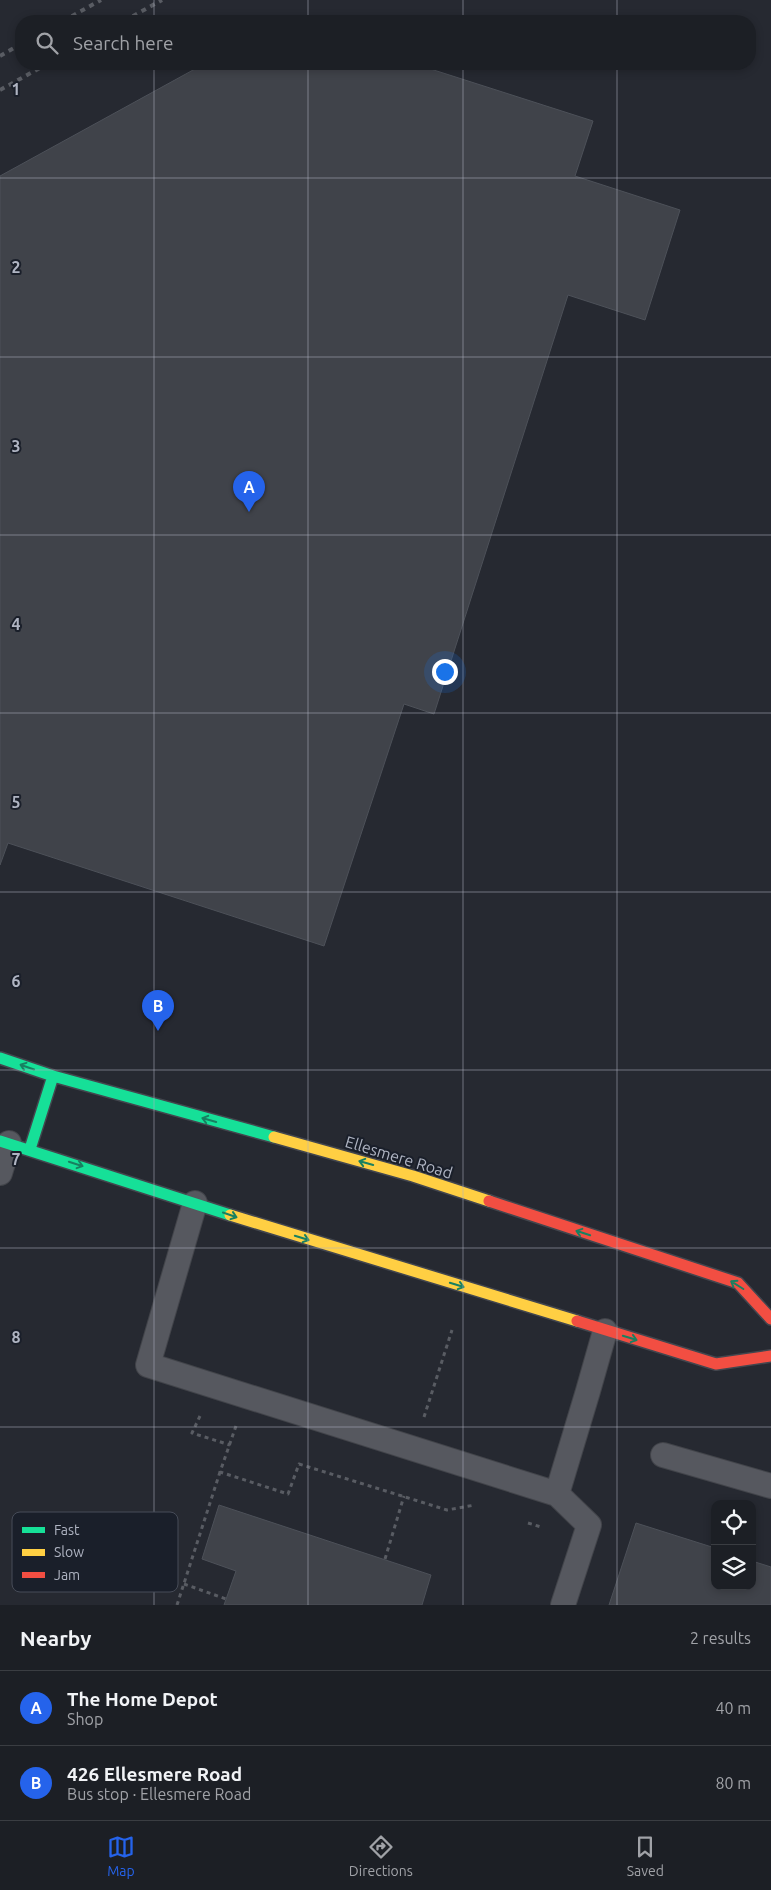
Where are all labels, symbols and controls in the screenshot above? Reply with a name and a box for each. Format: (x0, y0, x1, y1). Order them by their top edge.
search box (15, 15, 756, 70)
icon: search (33, 29, 61, 57)
text: Search here (73, 32, 173, 54)
text: 1 (11, 80, 21, 98)
text: 2 (11, 258, 21, 276)
text: 3 (11, 437, 21, 455)
pin: A (233, 471, 265, 512)
text: 4 (11, 615, 21, 633)
your location (432, 659, 458, 685)
text: 5 (11, 793, 21, 811)
text: 6 (11, 972, 21, 990)
pin: B (142, 990, 174, 1031)
one-way arrow (19, 1062, 35, 1071)
one-way arrow (202, 1114, 218, 1124)
street label: Ellesmere Road (343, 1132, 455, 1182)
text: 7 (11, 1150, 21, 1168)
one-way arrow (358, 1158, 374, 1168)
one-way arrow (68, 1160, 83, 1169)
one-way arrow (222, 1211, 238, 1220)
one-way arrow (576, 1227, 592, 1237)
one-way arrow (294, 1233, 310, 1243)
one-way arrow (730, 1279, 744, 1290)
one-way arrow (449, 1281, 465, 1291)
text: 8 (11, 1328, 21, 1346)
one-way arrow (621, 1334, 637, 1344)
map controls (711, 1500, 756, 1590)
button: locate (711, 1500, 756, 1545)
legend (12, 1512, 178, 1592)
text: Fast (54, 1522, 80, 1538)
text: Slow (54, 1544, 84, 1560)
button: layers (711, 1545, 756, 1590)
text: Jam (54, 1567, 80, 1583)
text: Nearby (20, 1626, 91, 1650)
text: 2 results (690, 1629, 751, 1647)
text: The Home Depot (67, 1688, 218, 1710)
text: A (30, 1699, 42, 1717)
text: 40 m (715, 1699, 751, 1717)
text: Shop (67, 1710, 103, 1728)
text: 426 Ellesmere Road (67, 1763, 242, 1785)
text: B (31, 1774, 41, 1792)
text: 80 m (715, 1774, 751, 1792)
text: Bus stop · Ellesmere Road (67, 1785, 251, 1803)
tab: Map (107, 1833, 135, 1879)
tab: Directions (349, 1833, 413, 1879)
tab: Saved (627, 1833, 664, 1879)

